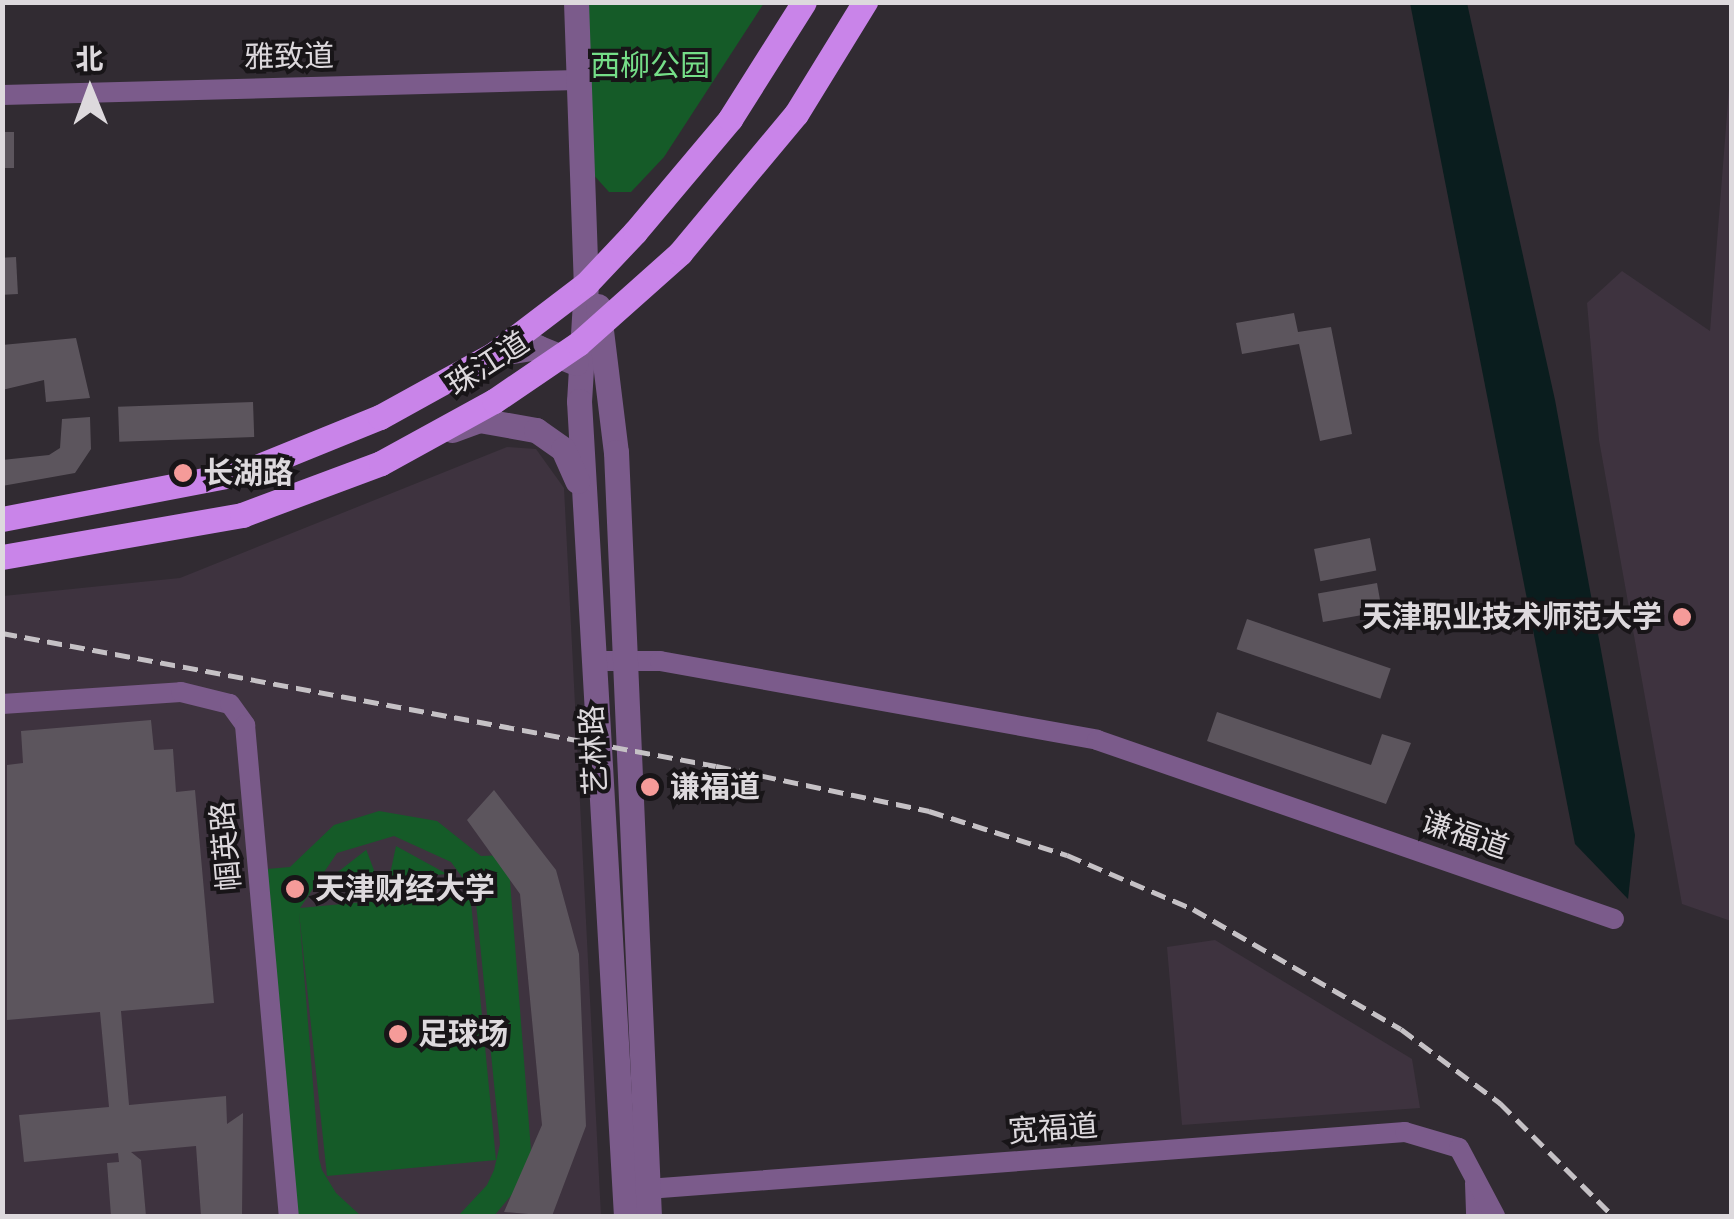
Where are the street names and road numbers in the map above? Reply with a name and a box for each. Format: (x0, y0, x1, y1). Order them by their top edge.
street label: 雅致道 (244, 38, 334, 76)
street label: 珠江道 (440, 324, 536, 404)
street label: 艺林路 (574, 704, 614, 796)
street label: 帼英路 (204, 800, 248, 892)
street label: 谦福道 (1417, 803, 1513, 867)
street label: 宽福道 (1007, 1108, 1099, 1150)

